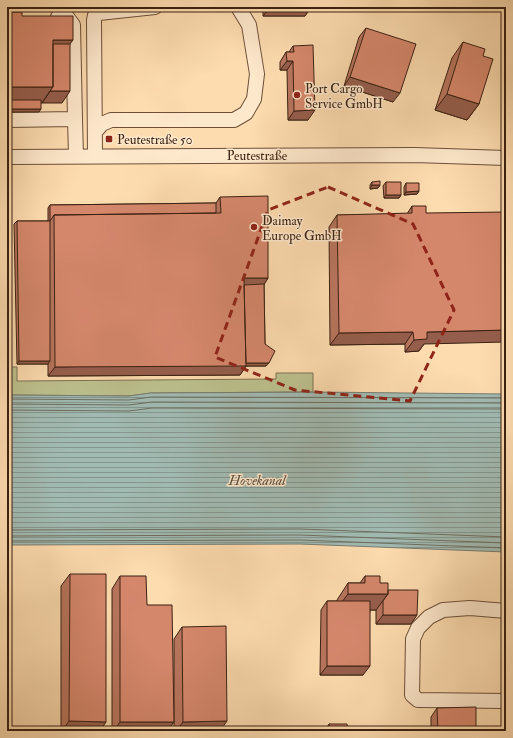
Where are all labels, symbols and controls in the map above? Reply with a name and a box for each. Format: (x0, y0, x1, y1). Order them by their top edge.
place label: Port Cargo Service GmbH (305, 81, 383, 112)
marker: Port Cargo Service GmbH (292, 90, 302, 100)
place label: Peutestraße 50 (117, 132, 192, 148)
marker: Peutestraße 50 (104, 134, 114, 144)
street label: Peutestraße (227, 148, 288, 164)
place label: Daimay Europe GmbH (262, 213, 342, 245)
marker: Daimay Europe GmbH (249, 222, 259, 232)
water label: Hovekanal (227, 472, 287, 489)

